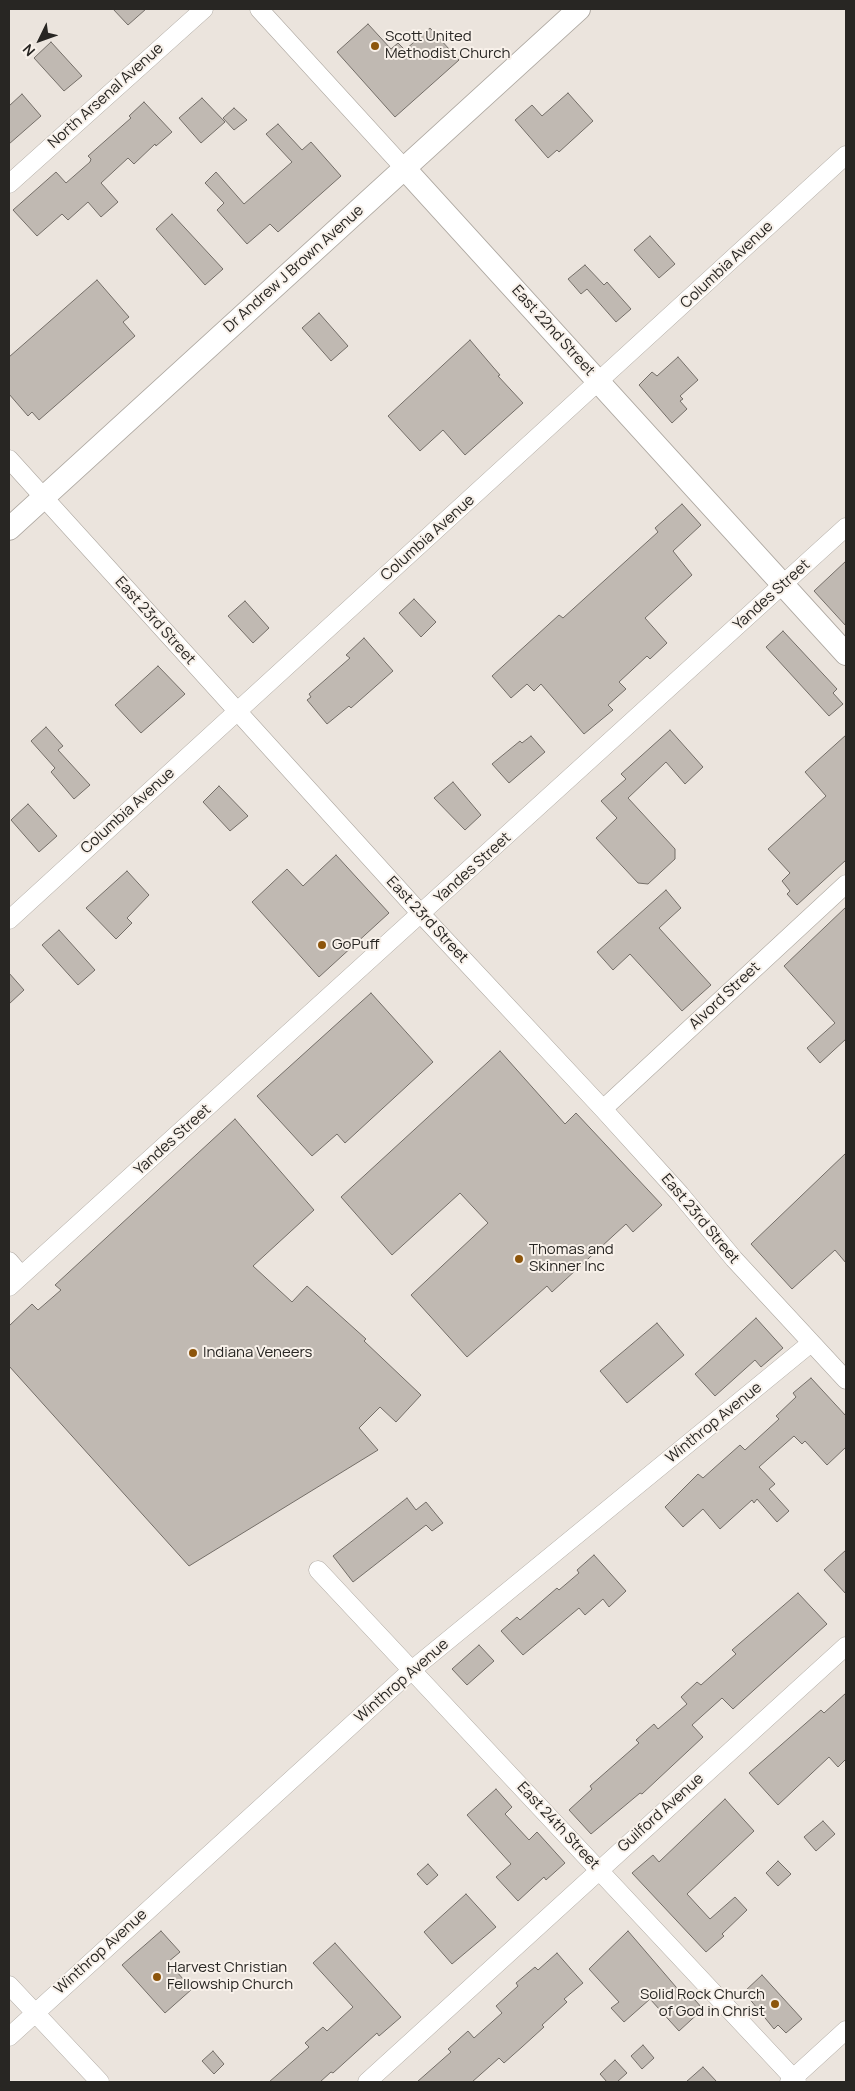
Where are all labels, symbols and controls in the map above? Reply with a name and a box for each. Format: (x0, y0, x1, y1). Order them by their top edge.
north arrow (15, 15, 65, 65)
place label: Scott United Methodist Church (385, 28, 510, 63)
text: N (18, 40, 39, 60)
street label: North Arsenal Avenue (45, 40, 167, 152)
marker: Scott United Methodist Church (369, 40, 381, 52)
street label: Dr Andrew J Brown Avenue (220, 202, 368, 336)
street label: Columbia Avenue (677, 218, 777, 312)
street label: East 22nd Street (508, 282, 598, 380)
street label: Columbia Avenue (377, 491, 479, 585)
street label: Yandes Street (730, 556, 814, 634)
street label: East 23rd Street (111, 573, 199, 669)
street label: Columbia Avenue (77, 764, 179, 858)
street label: Yandes Street (431, 829, 515, 907)
street label: East 23rd Street (382, 873, 472, 967)
place label: GoPuff (332, 936, 379, 954)
marker: GoPuff (316, 939, 328, 951)
street label: Alvord Street (686, 959, 764, 1033)
street label: Yandes Street (131, 1101, 215, 1179)
street label: East 23rd Street (657, 1170, 743, 1268)
place label: Thomas and Skinner Inc (529, 1241, 614, 1276)
marker: Thomas and Skinner Inc (513, 1253, 525, 1265)
place label: Indiana Veneers (203, 1344, 312, 1362)
marker: Indiana Veneers (187, 1347, 199, 1359)
street label: Winthrop Avenue (662, 1379, 766, 1467)
street label: Winthrop Avenue (351, 1635, 453, 1727)
street label: Guilford Avenue (615, 1770, 707, 1856)
street label: East 24th Street (513, 1779, 603, 1873)
street label: Winthrop Avenue (51, 1906, 151, 1998)
place label: Harvest Christian Fellowship Church (167, 1959, 293, 1994)
marker: Harvest Christian Fellowship Church (151, 1971, 163, 1983)
place label: Solid Rock Church of God in Christ (640, 1986, 765, 2021)
marker: Solid Rock Church of God in Christ (769, 1998, 781, 2010)

